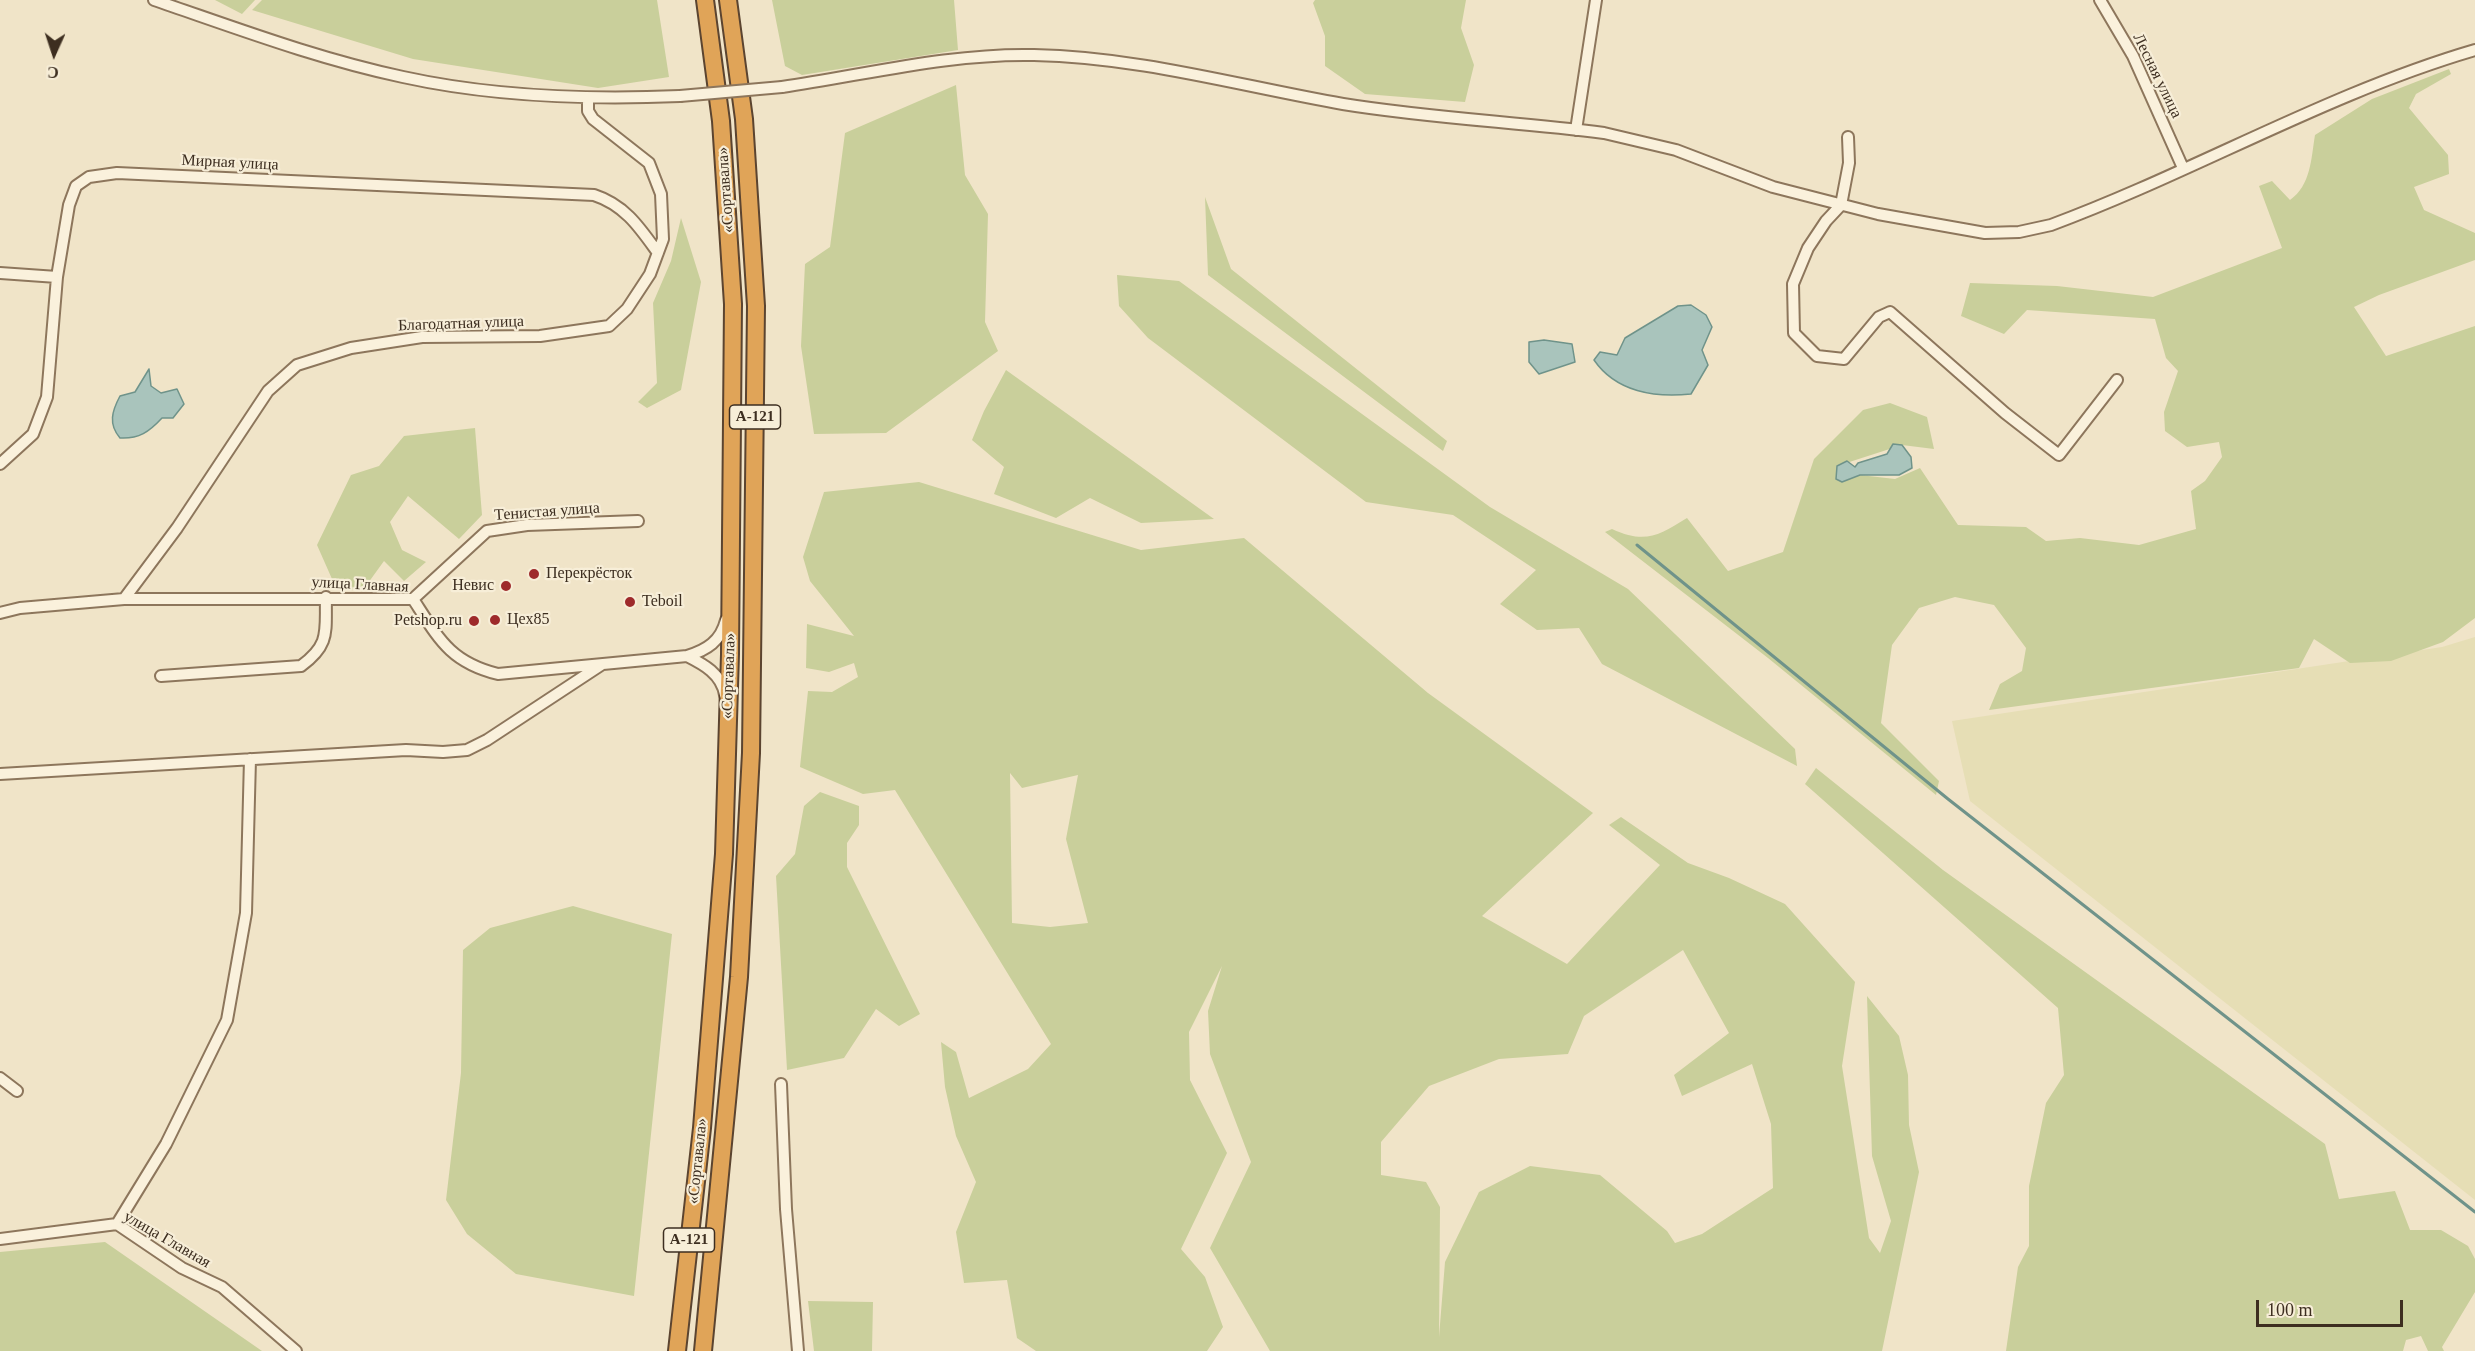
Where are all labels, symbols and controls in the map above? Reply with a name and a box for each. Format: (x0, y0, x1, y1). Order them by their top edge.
north arrow (24, 24, 84, 84)
street label: Лесная улица (2128, 31, 2186, 121)
text: С (47, 64, 59, 81)
street label: «Сортавала» (713, 146, 739, 234)
street label: Мирная улица (181, 151, 279, 175)
street label: Благодатная улица (398, 312, 524, 336)
road number: А-121 (730, 405, 780, 429)
street label: Тенистая улица (494, 499, 600, 525)
place label: Перекрёсток (546, 564, 632, 584)
marker: Перекрёсток (527, 567, 541, 581)
street label: улица Главная (311, 573, 409, 597)
place label: Невис (452, 576, 494, 596)
marker: Невис (499, 579, 513, 593)
place label: Teboil (642, 592, 683, 612)
marker: Teboil (623, 595, 637, 609)
place label: Цех85 (507, 610, 549, 630)
place label: Petshop.ru (394, 611, 462, 631)
marker: Цех85 (488, 613, 502, 627)
marker: Petshop.ru (467, 614, 481, 628)
street label: «Сортавала» (718, 632, 740, 720)
street label: «Сортавала» (684, 1117, 712, 1205)
street label: улица Главная (120, 1207, 214, 1273)
road number: А-121 (664, 1228, 714, 1252)
scale bar (2259, 1288, 2406, 1326)
text: 100 m (2267, 1300, 2313, 1320)

